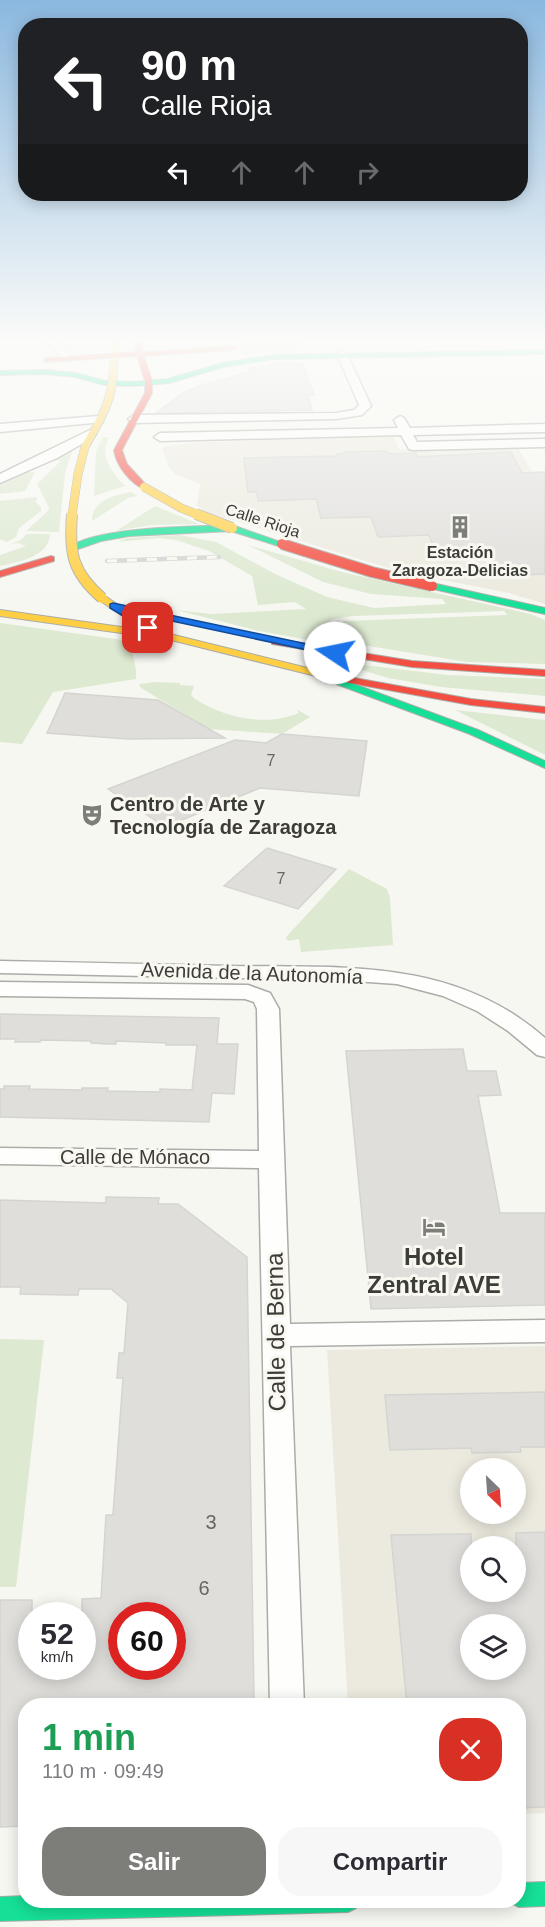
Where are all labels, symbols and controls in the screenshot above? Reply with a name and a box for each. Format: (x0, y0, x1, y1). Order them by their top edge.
icon: left (42, 42, 120, 120)
text: 90 m (141, 42, 237, 89)
text: Calle Rioja (141, 91, 272, 121)
icon: left (162, 156, 195, 189)
icon: ahead (225, 156, 258, 189)
icon: ahead (288, 156, 321, 189)
icon: right (351, 156, 384, 189)
street label: Calle Rioja (223, 500, 302, 541)
building icon: Estación Zaragoza-Delicias (447, 514, 473, 540)
place label: Estación Zaragoza-Delicias (392, 544, 528, 579)
pin (122, 602, 173, 653)
icon: arrive (131, 611, 164, 644)
position arrow (303, 621, 367, 685)
house number: 7 (267, 752, 276, 769)
place label: Centro de Arte y Tecnología de Zaragoza (110, 793, 337, 838)
theatre icon: Centro de Arte y Tecnología de Zaragoza (79, 802, 105, 828)
house number: 7 (277, 870, 286, 887)
street label: Avenida de la Autonomía (141, 958, 364, 988)
street label: Calle de Mónaco (60, 1146, 210, 1168)
hotel icon: Hotel Zentral AVE (421, 1214, 447, 1240)
place label: Hotel Zentral AVE (367, 1243, 501, 1298)
street label: Calle de Berna (261, 1252, 290, 1412)
north arrow (460, 1458, 526, 1524)
map controls (460, 1458, 526, 1680)
house number: 3 (205, 1511, 217, 1533)
button: search (460, 1536, 526, 1602)
house number: 6 (198, 1577, 210, 1599)
speed limit sign: 60 (108, 1602, 186, 1680)
button: layers (460, 1614, 526, 1680)
text: 52 (40, 1617, 74, 1650)
text: km/h (41, 1648, 73, 1665)
text: 1 min (42, 1717, 136, 1758)
button: close (439, 1718, 502, 1781)
text: 110 m · 09:49 (42, 1760, 164, 1782)
button: Salir (42, 1827, 266, 1896)
button: Compartir (278, 1827, 502, 1896)

